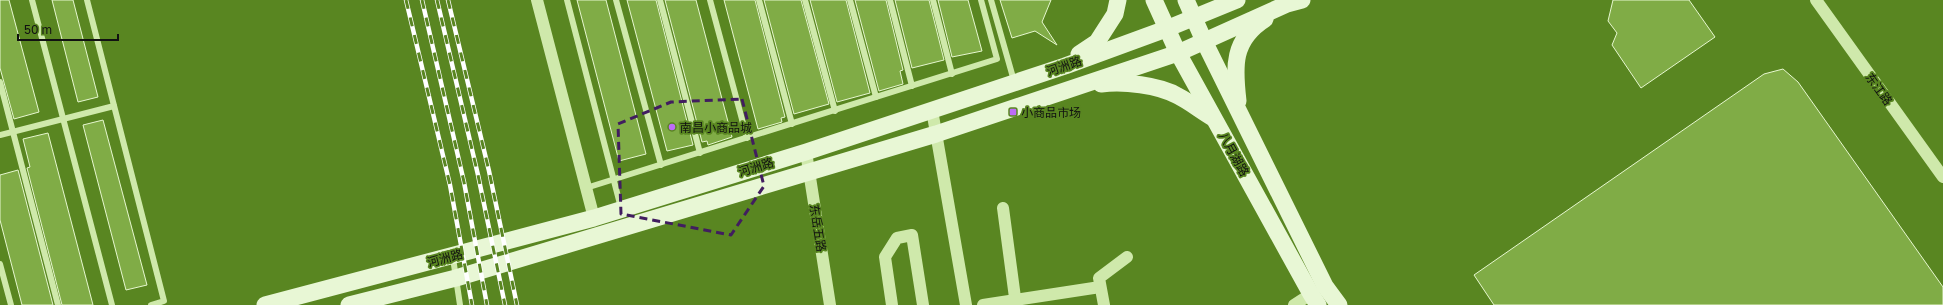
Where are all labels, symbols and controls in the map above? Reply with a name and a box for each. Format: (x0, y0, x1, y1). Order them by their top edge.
scale bar (18, 16, 118, 42)
text: 50 m (24, 22, 52, 37)
street label: 河洲路 (1045, 53, 1083, 79)
street label: 东江路 (1862, 70, 1896, 108)
place label: 小商品市场 (1021, 105, 1081, 120)
marker: 小商品市场 (1008, 107, 1018, 117)
place label: 南昌小商品城 (680, 120, 752, 135)
marker: 南昌小商品城 (667, 122, 677, 132)
street label: 八月湖路 (1216, 129, 1252, 179)
street label: 河洲路 (737, 155, 775, 179)
street label: 东岳五路 (807, 203, 829, 253)
street label: 河洲路 (426, 246, 464, 270)

